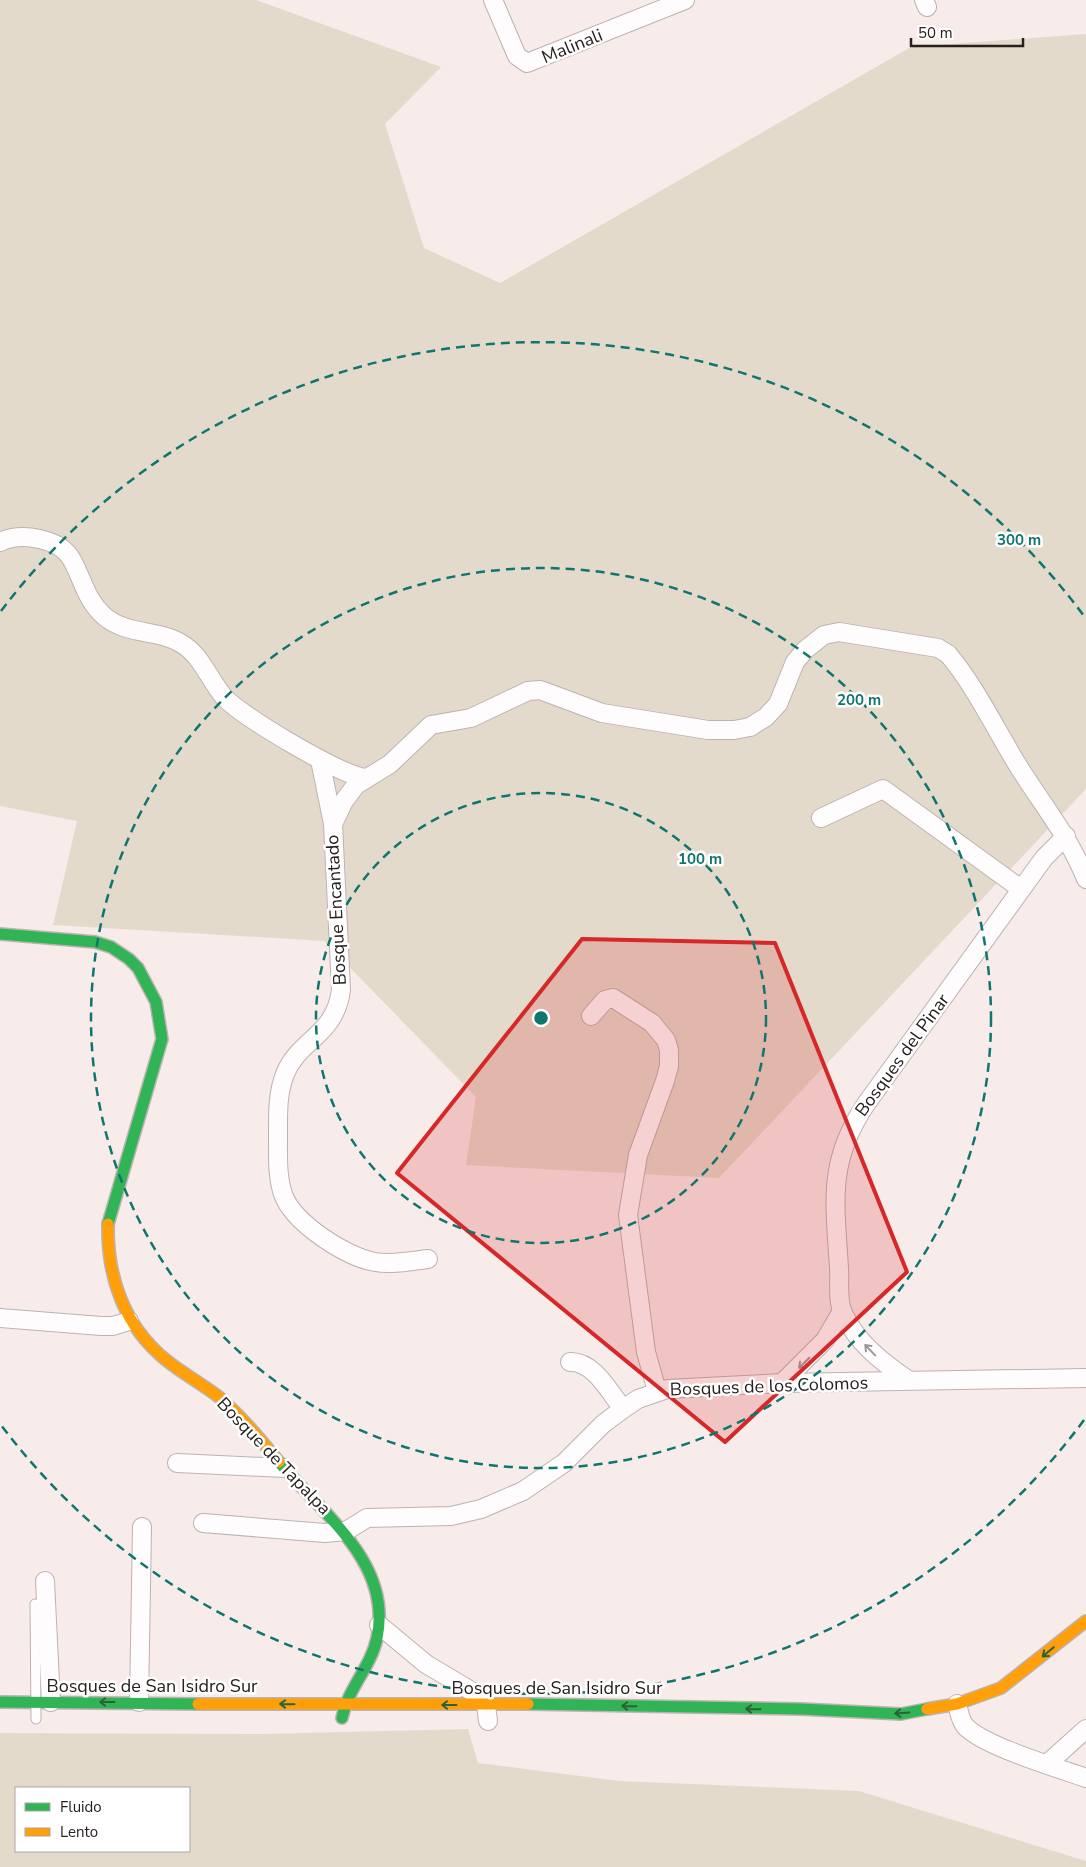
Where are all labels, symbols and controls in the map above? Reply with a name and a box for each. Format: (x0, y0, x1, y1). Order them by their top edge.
scale bar (911, 15, 1024, 47)
street label: Malinali (538, 23, 606, 69)
text: 50 m (918, 23, 953, 43)
text: 300 m (997, 530, 1041, 550)
text: 200 m (837, 690, 881, 710)
street label: Bosque Encantado (320, 834, 352, 986)
text: 100 m (678, 849, 722, 869)
street label: Bosques del Pinar (849, 988, 955, 1121)
centre of rings (532, 1009, 550, 1027)
one-way arrow (864, 1344, 876, 1357)
one-way arrow (798, 1356, 810, 1368)
street label: Bosques de los Colomos (669, 1371, 869, 1401)
street label: Bosque de Tapalpa (212, 1392, 336, 1520)
one-way arrow (1042, 1646, 1055, 1657)
street label: Bosques de San Isidro Sur (47, 1674, 258, 1698)
street label: Bosques de San Isidro Sur (452, 1676, 663, 1700)
one-way arrow (99, 1697, 115, 1707)
one-way arrow (279, 1699, 295, 1709)
one-way arrow (441, 1700, 458, 1710)
one-way arrow (621, 1701, 638, 1711)
one-way arrow (745, 1704, 761, 1714)
one-way arrow (894, 1709, 910, 1718)
legend (15, 1787, 190, 1852)
text: Fluido (60, 1797, 102, 1817)
text: Lento (60, 1822, 98, 1842)

